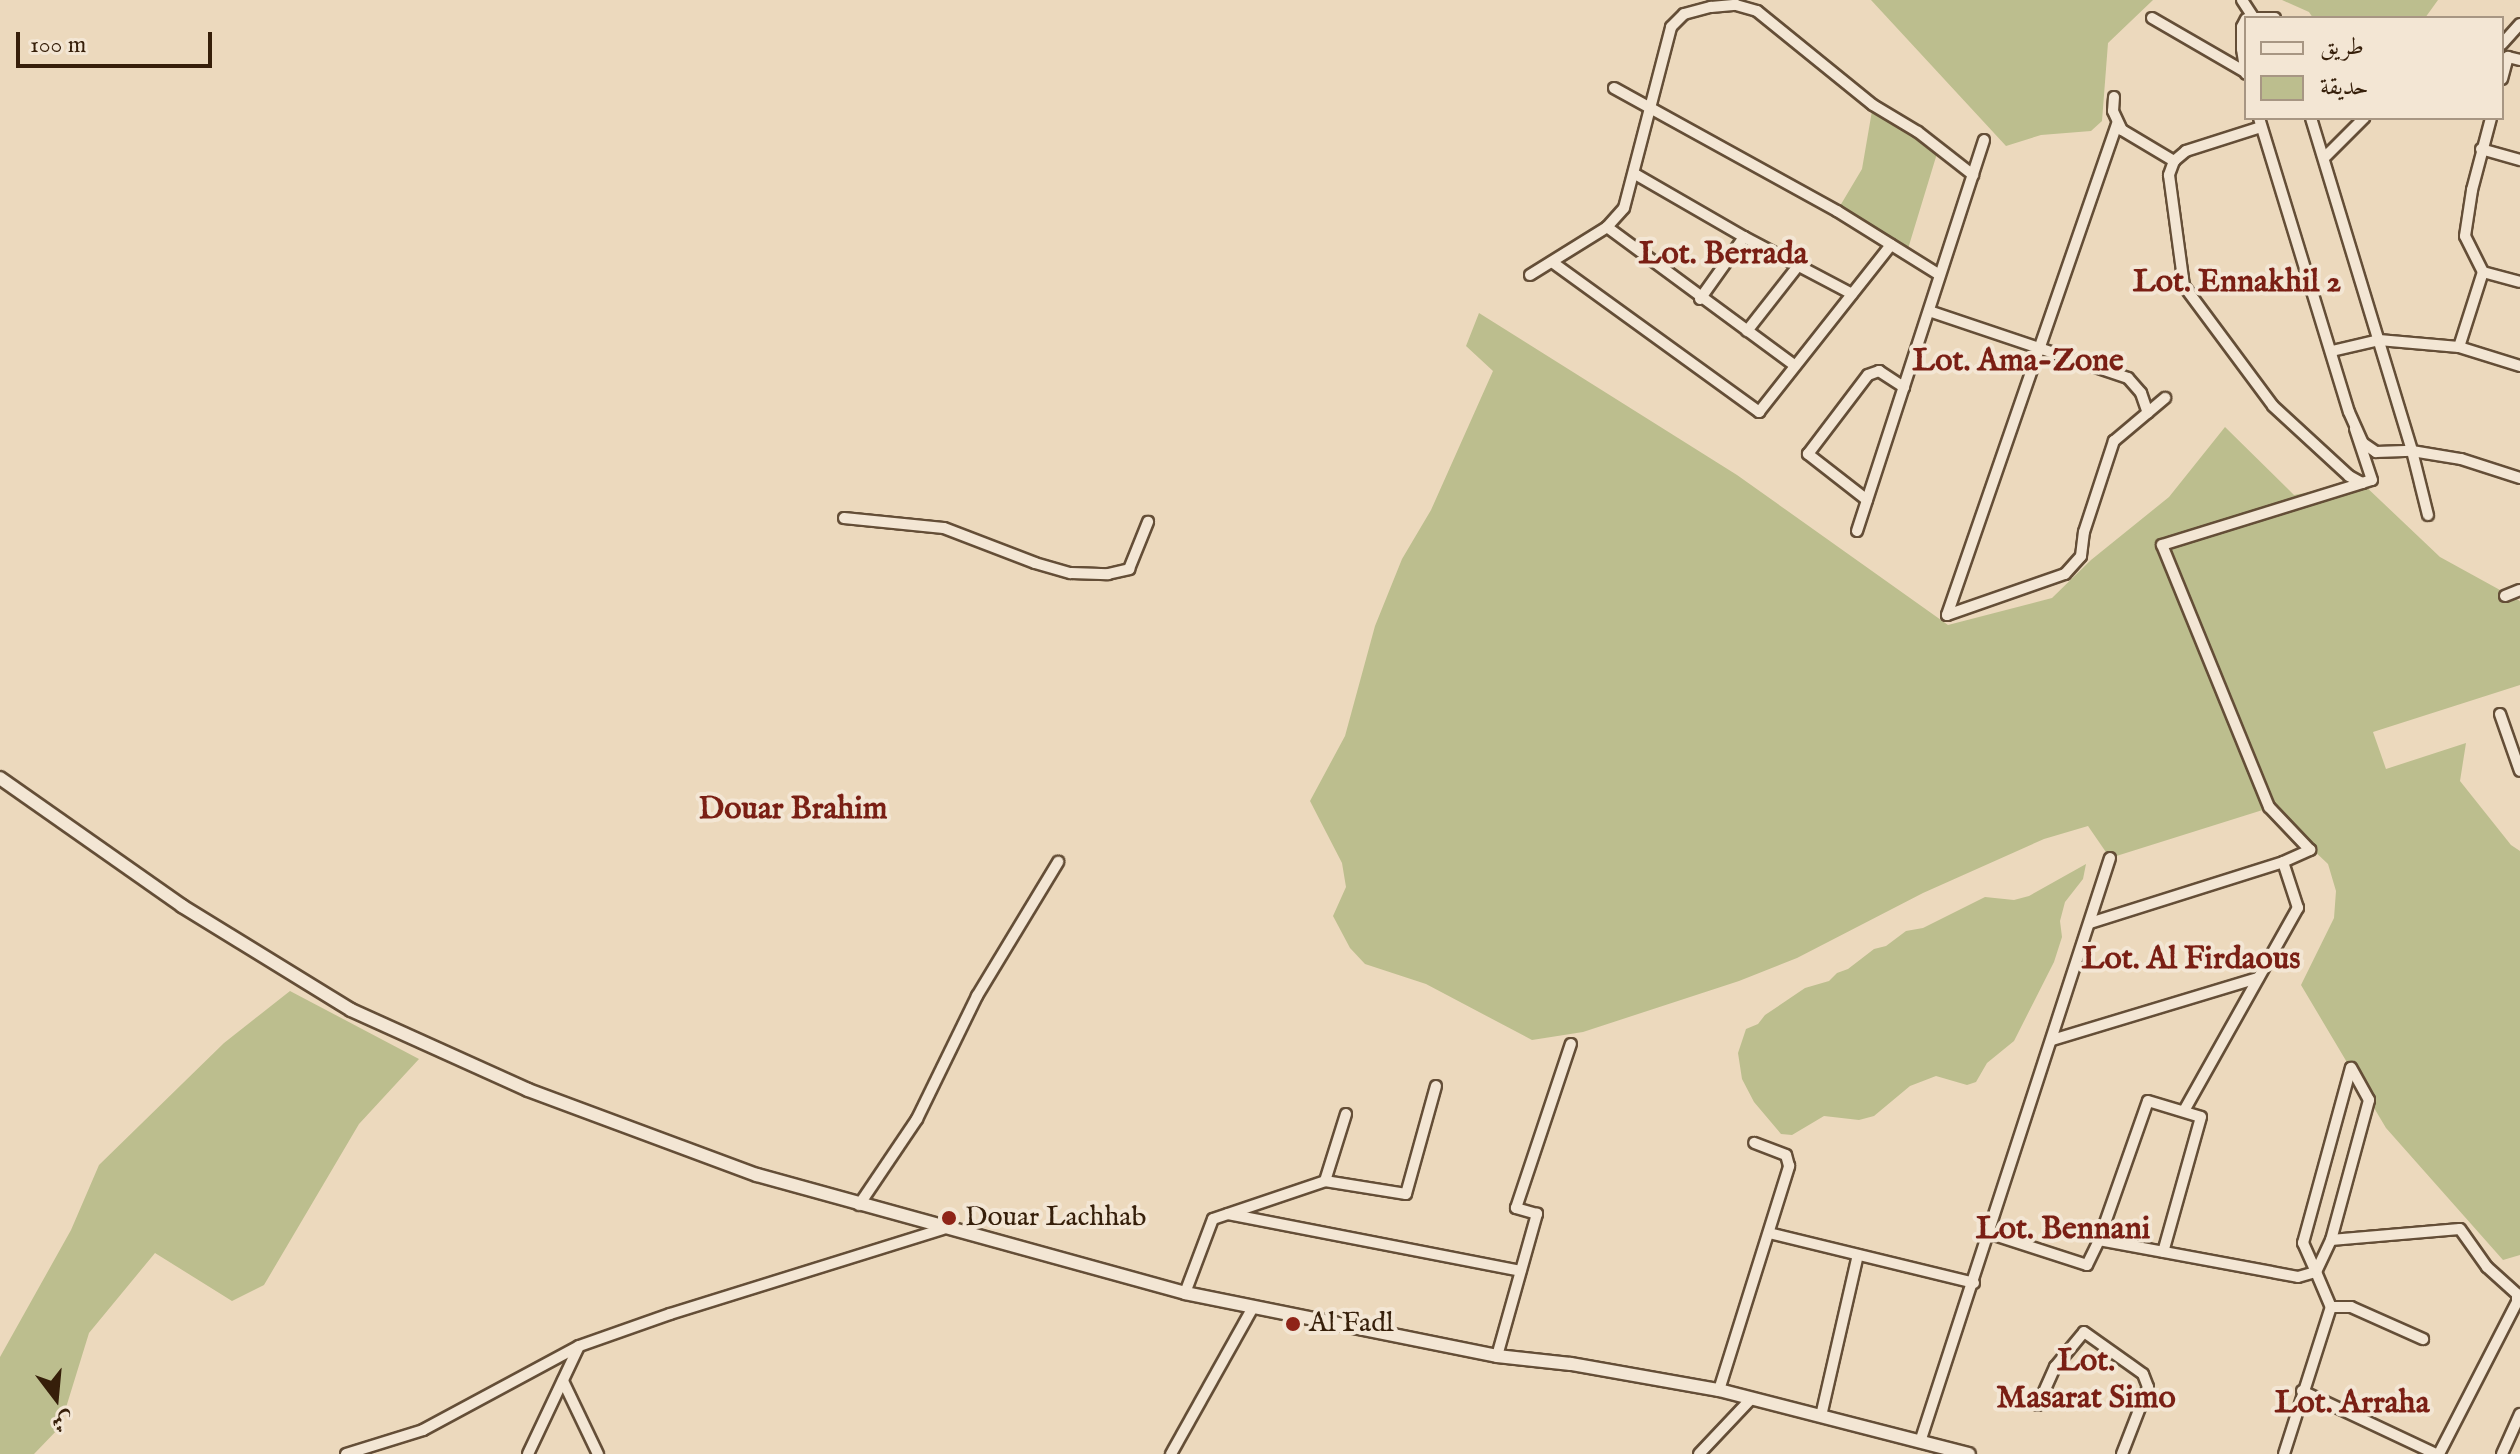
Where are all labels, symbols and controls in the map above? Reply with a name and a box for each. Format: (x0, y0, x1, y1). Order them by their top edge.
scale bar (20, 16, 216, 66)
legend (2244, 16, 2504, 120)
text: 100 m (30, 30, 86, 61)
text: طريق (2320, 32, 2364, 63)
text: حديقة (2320, 72, 2369, 103)
district label: Lot. Berrada (1638, 236, 1808, 274)
district label: Lot. Ennakhil 2 (2133, 264, 2341, 302)
district label: Lot. Ama-Zone (1912, 343, 2124, 381)
district label: Douar Brahim (698, 791, 888, 829)
district label: Lot. Al Firdaous (2082, 941, 2300, 979)
place label: Douar Lachhab (965, 1201, 1146, 1235)
marker: Douar Lachhab (940, 1209, 958, 1227)
district label: Lot. Bennani (1976, 1211, 2150, 1249)
place label: Al Fadl (1309, 1307, 1394, 1341)
marker: Al Fadl (1284, 1315, 1302, 1333)
district label: Lot. Masarat Simo (1996, 1344, 2176, 1419)
north arrow (16, 1358, 96, 1438)
district label: Lot. Arraha (2275, 1385, 2429, 1423)
text: ش (48, 1405, 77, 1438)

